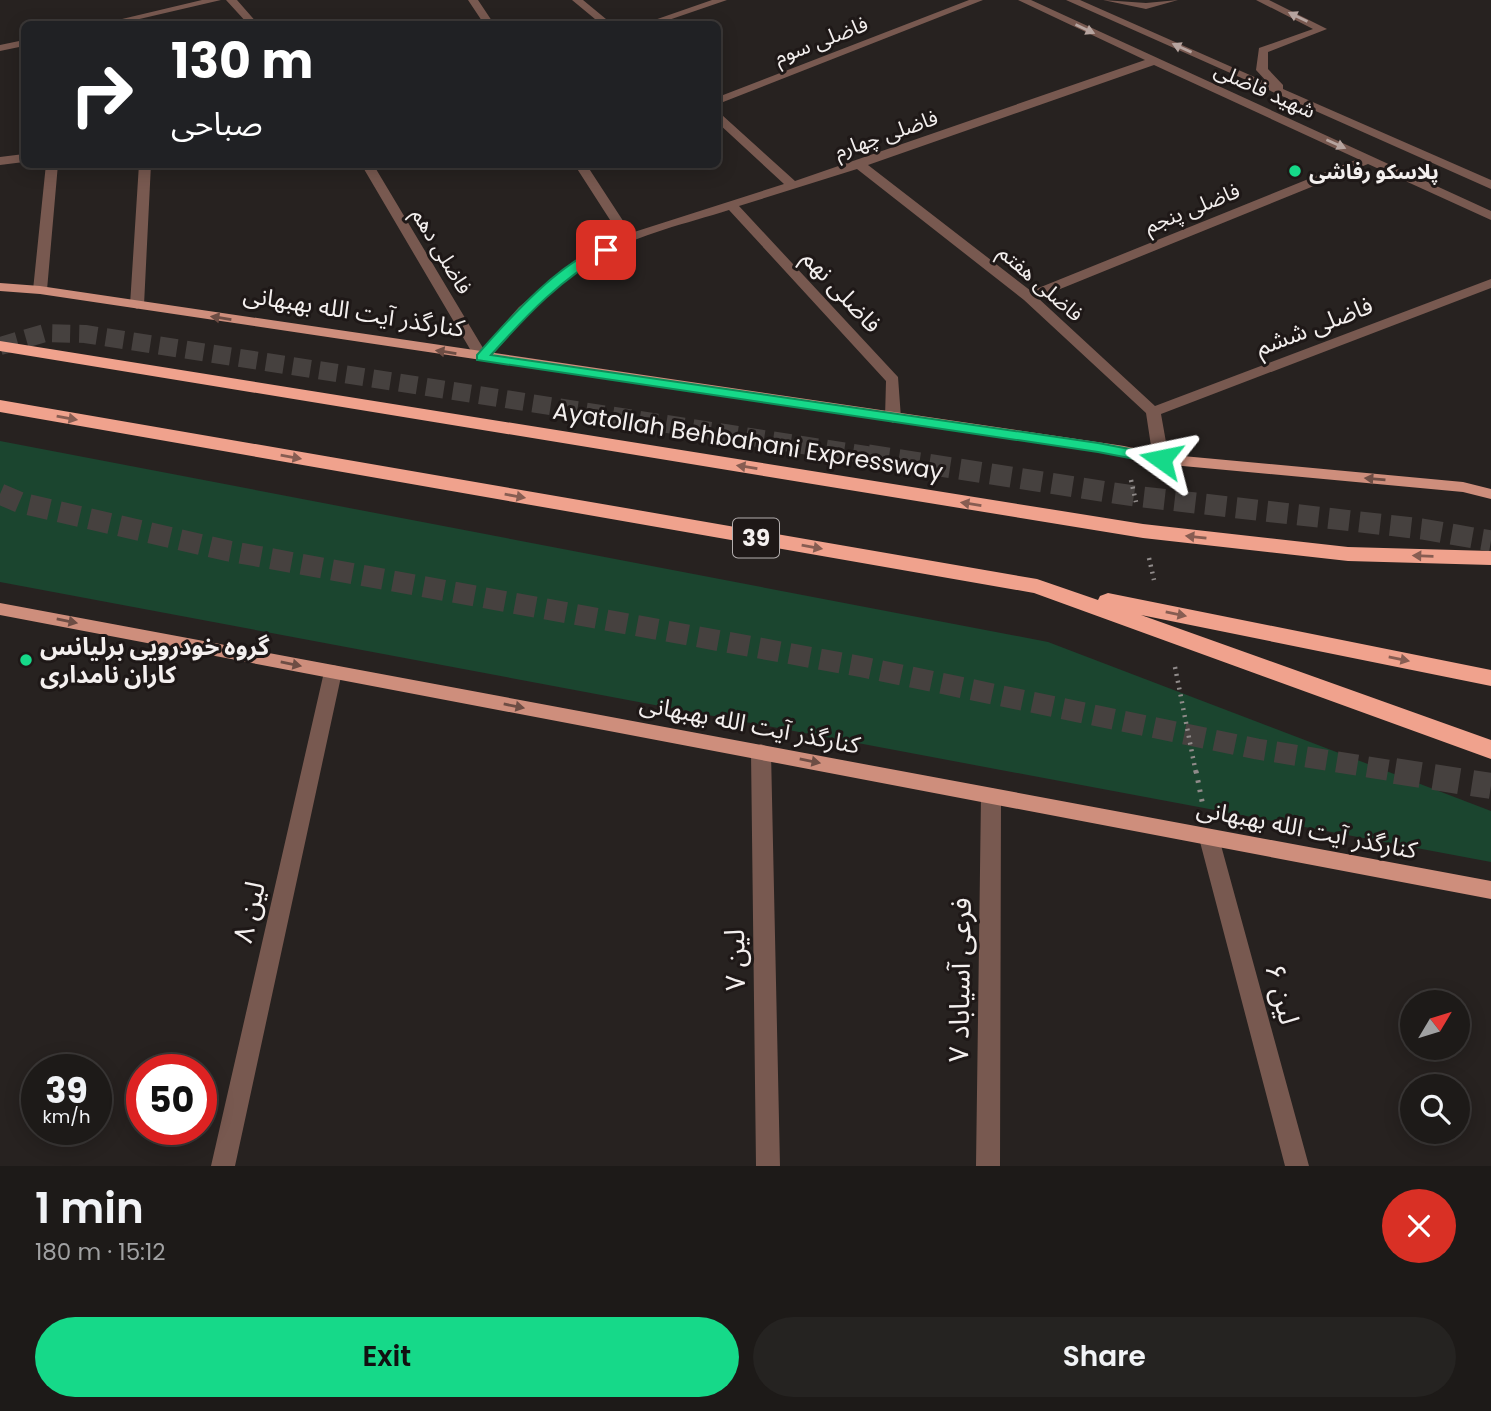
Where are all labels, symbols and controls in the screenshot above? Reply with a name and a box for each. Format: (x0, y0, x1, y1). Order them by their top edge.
street label: فاضلی سوم (770, 9, 873, 73)
one-way arrow (1288, 12, 1308, 23)
one-way arrow (1075, 23, 1095, 35)
text: 130 m (171, 27, 313, 95)
one-way arrow (1172, 42, 1193, 53)
icon: right (56, 49, 147, 140)
street label: شهید فاضلی (1210, 55, 1320, 125)
text: صباحی (171, 101, 263, 146)
street label: فاضلی چهارم (830, 103, 942, 167)
one-way arrow (1326, 138, 1346, 150)
place label: پلاسکو رفاشی (1309, 157, 1439, 186)
marker: پلاسکو رفاشی (1287, 163, 1303, 179)
street label: فاضلی پنجم (1140, 176, 1244, 241)
street label: فاضلی دهم (404, 203, 479, 300)
pin (576, 220, 636, 280)
icon: arrive (587, 231, 625, 269)
street label: فاضلی هفتم (992, 238, 1090, 329)
street label: فاضلی نهم (794, 242, 889, 341)
street label: کنارگذر آیت الله بهبهانی (241, 277, 468, 345)
street label: فاضلی ششم (1250, 288, 1378, 364)
one-way arrow (210, 312, 232, 323)
one-way arrow (435, 346, 457, 357)
street label: Ayatollah Behbahani Expressway (550, 394, 946, 488)
one-way arrow (56, 412, 78, 423)
position arrow (1124, 422, 1198, 496)
one-way arrow (280, 451, 302, 462)
one-way arrow (736, 461, 758, 472)
one-way arrow (1364, 473, 1386, 484)
one-way arrow (505, 491, 527, 502)
one-way arrow (960, 498, 982, 509)
road number: 39 (733, 518, 779, 558)
one-way arrow (1185, 532, 1207, 543)
one-way arrow (801, 542, 823, 553)
one-way arrow (1412, 551, 1434, 562)
one-way arrow (1165, 609, 1187, 620)
one-way arrow (56, 616, 78, 627)
place label: گروه خودرویی برلیانس کاران نامداری (40, 630, 270, 691)
marker: گروه خودرویی برلیانس کاران نامداری (18, 652, 34, 668)
one-way arrow (1388, 654, 1410, 665)
one-way arrow (280, 658, 302, 669)
street label: کنارگذر آیت الله بهبهانی (637, 686, 864, 762)
one-way arrow (503, 701, 525, 712)
one-way arrow (799, 756, 821, 767)
street label: کنارگذر آیت الله بهبهانی (1194, 791, 1421, 867)
street label: لین ۸ (223, 878, 275, 946)
street label: ۷ فرعی آسیاباد (939, 897, 981, 1063)
street label: لین ۷ (715, 929, 755, 991)
street label: لین ۶ (1255, 959, 1309, 1029)
north arrow (1400, 990, 1470, 1060)
map controls (1400, 990, 1470, 1144)
speed limit sign: 50 (126, 1054, 217, 1145)
text: 39 (45, 1066, 88, 1115)
button: search (1400, 1074, 1470, 1144)
text: km/h (43, 1104, 90, 1129)
text: 1 min (35, 1179, 144, 1238)
button: close (1382, 1189, 1456, 1263)
text: 180 m · 15:12 (35, 1236, 166, 1268)
button: Exit (35, 1317, 739, 1397)
button: Share (753, 1317, 1456, 1397)

